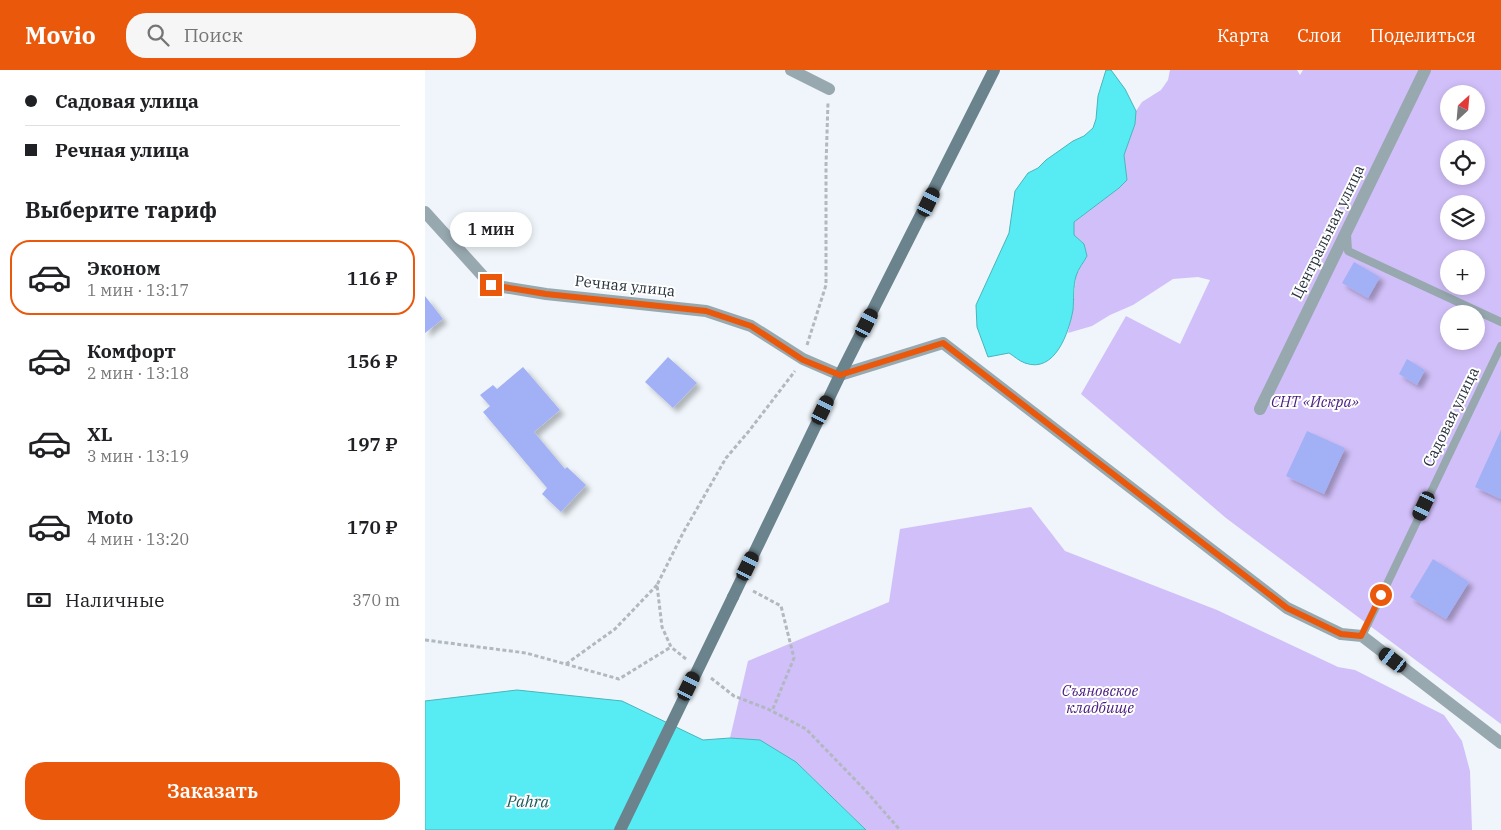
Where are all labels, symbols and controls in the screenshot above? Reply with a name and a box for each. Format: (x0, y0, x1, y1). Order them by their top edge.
search box (126, 13, 476, 58)
text: Movio (25, 19, 96, 51)
icon: search (144, 21, 172, 49)
text: Поиск (184, 23, 243, 47)
text: Карта (1217, 24, 1269, 47)
text: Слои (1297, 24, 1342, 47)
text: Поделиться (1370, 24, 1476, 47)
north arrow (1440, 85, 1485, 130)
map controls (1440, 85, 1485, 350)
text: Садовая улица (55, 89, 199, 113)
text: Речная улица (55, 138, 189, 162)
button: locate (1440, 140, 1485, 185)
street label: Центральная улица (1287, 162, 1368, 302)
car (915, 185, 942, 219)
text: Выберите тариф (25, 195, 217, 224)
button: layers (1440, 195, 1485, 240)
callout: 1 мин (450, 212, 532, 248)
text: 1 мин (468, 219, 514, 239)
button: + (1440, 250, 1485, 295)
icon: car (27, 255, 72, 300)
text: Эконом (87, 256, 160, 280)
text: 116 ₽ (347, 266, 398, 290)
street label: Речная улица (574, 271, 676, 300)
route end (480, 274, 502, 296)
text: 1 мин · 13:17 (87, 280, 189, 300)
button: − (1440, 305, 1485, 350)
car (853, 306, 880, 340)
icon: car (27, 338, 72, 383)
text: Комфорт (87, 339, 176, 363)
text: 156 ₽ (347, 349, 398, 373)
text: 2 мин · 13:18 (87, 363, 189, 383)
street label: Садовая улица (1418, 364, 1483, 470)
park label: СНТ «Искра» (1271, 392, 1359, 411)
car (809, 393, 836, 427)
icon: car (27, 421, 72, 466)
text: XL (87, 422, 113, 446)
text: 197 ₽ (347, 432, 398, 456)
text: 3 мин · 13:19 (87, 446, 189, 466)
car (1410, 489, 1437, 523)
icon: car (27, 504, 72, 549)
text: Moto (87, 505, 133, 529)
text: 170 ₽ (347, 515, 398, 539)
text: 4 мин · 13:20 (87, 529, 189, 549)
car (734, 549, 761, 583)
route start (1370, 584, 1392, 606)
icon: cash (25, 586, 53, 614)
text: Наличные (65, 588, 164, 612)
text: 370 m (352, 590, 400, 610)
car (1376, 645, 1409, 675)
car (675, 669, 702, 703)
park label: Съяновское кладбище (1062, 681, 1138, 717)
button: Заказать (25, 762, 400, 820)
water label: Pahra (506, 791, 549, 811)

